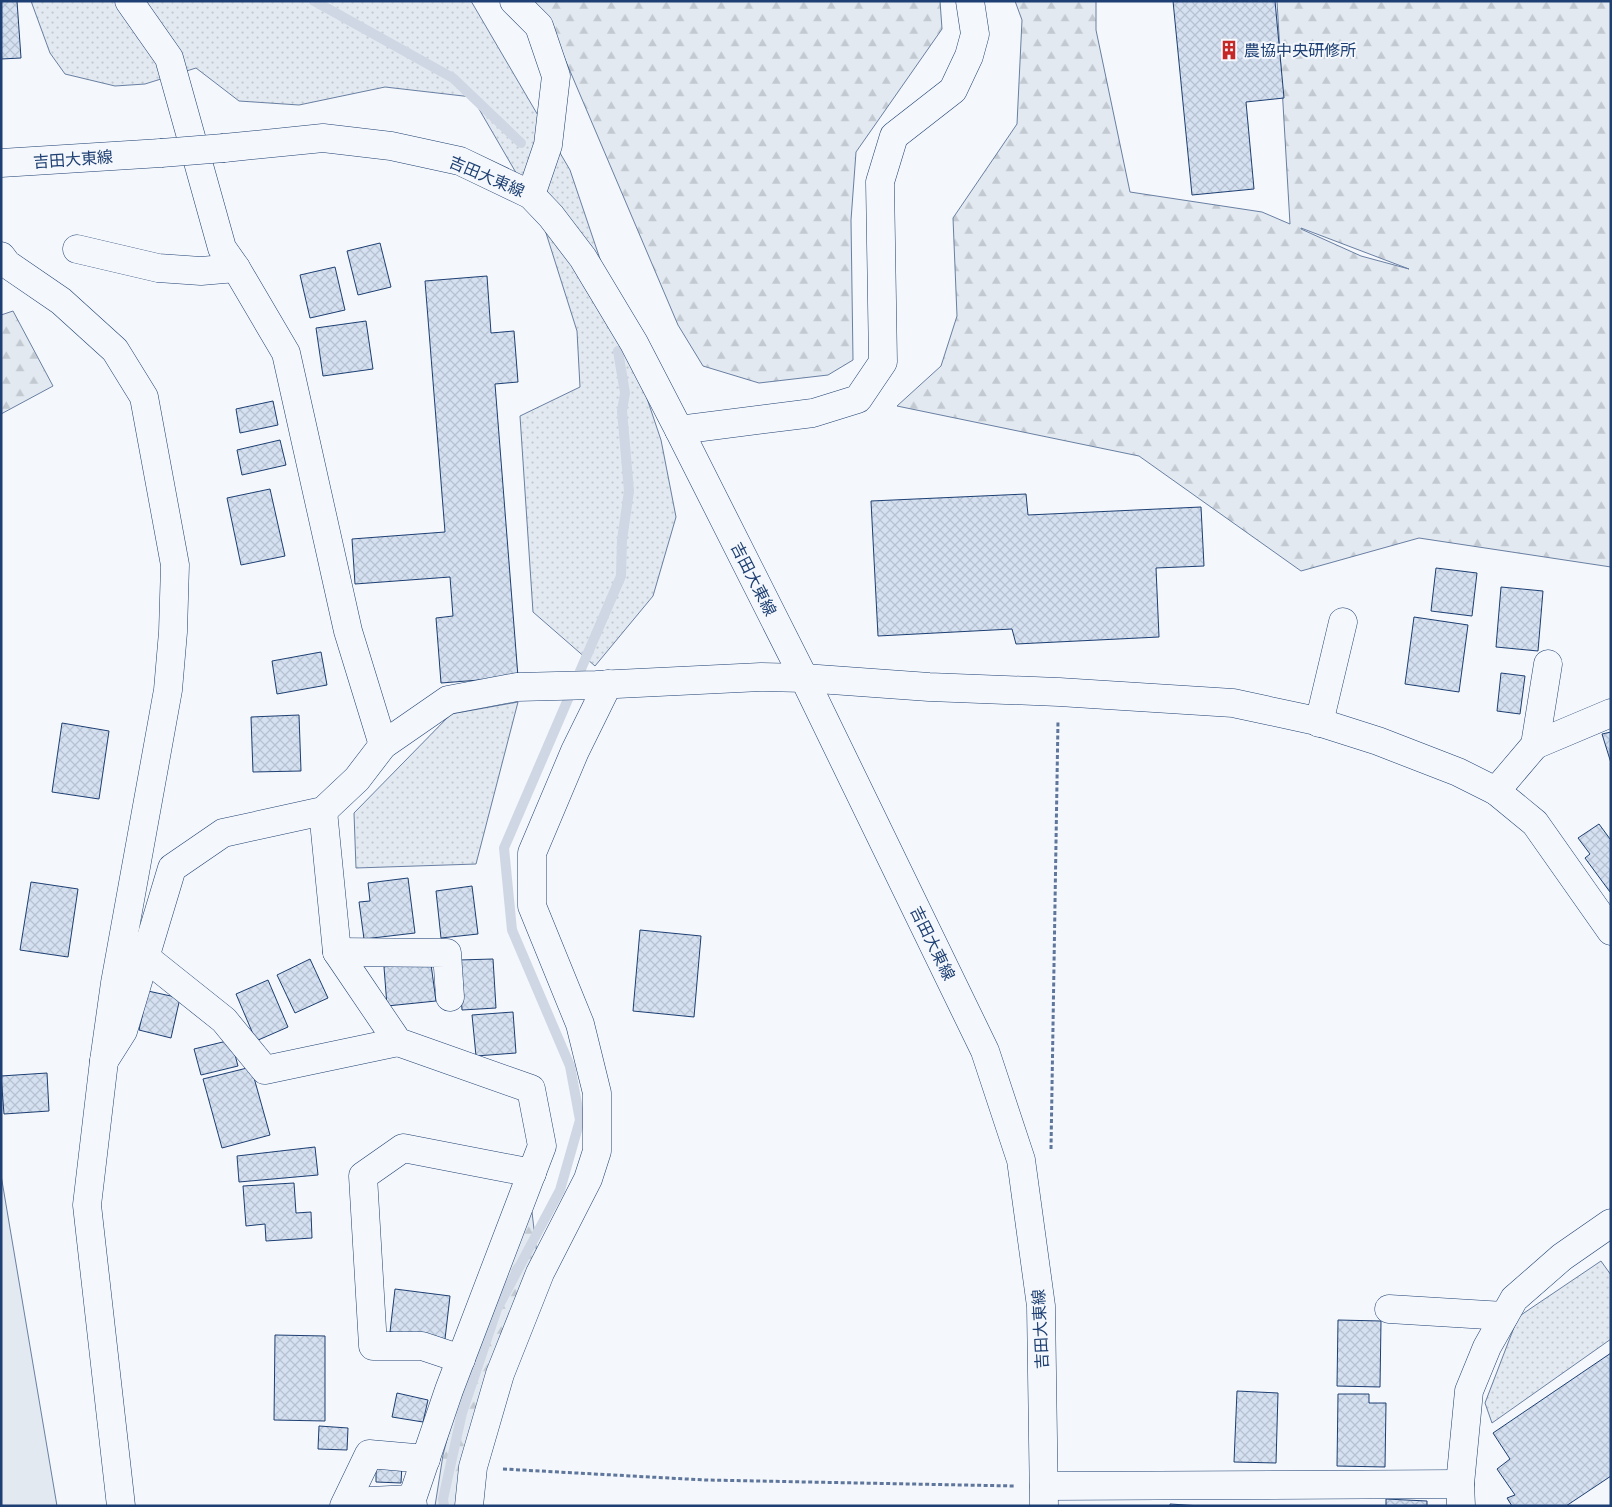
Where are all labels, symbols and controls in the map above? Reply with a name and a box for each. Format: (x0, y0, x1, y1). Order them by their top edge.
building icon: 農協中央研修所 (1218, 39, 1240, 61)
place label: 農協中央研修所 (1244, 41, 1356, 60)
street label: 吉田大東線 (32, 147, 114, 172)
street label: 吉田大東線 (446, 152, 527, 201)
street label: 吉田大東線 (727, 539, 780, 619)
street label: 吉田大東線 (906, 903, 959, 983)
street label: 吉田大東線 (1029, 1289, 1052, 1369)

